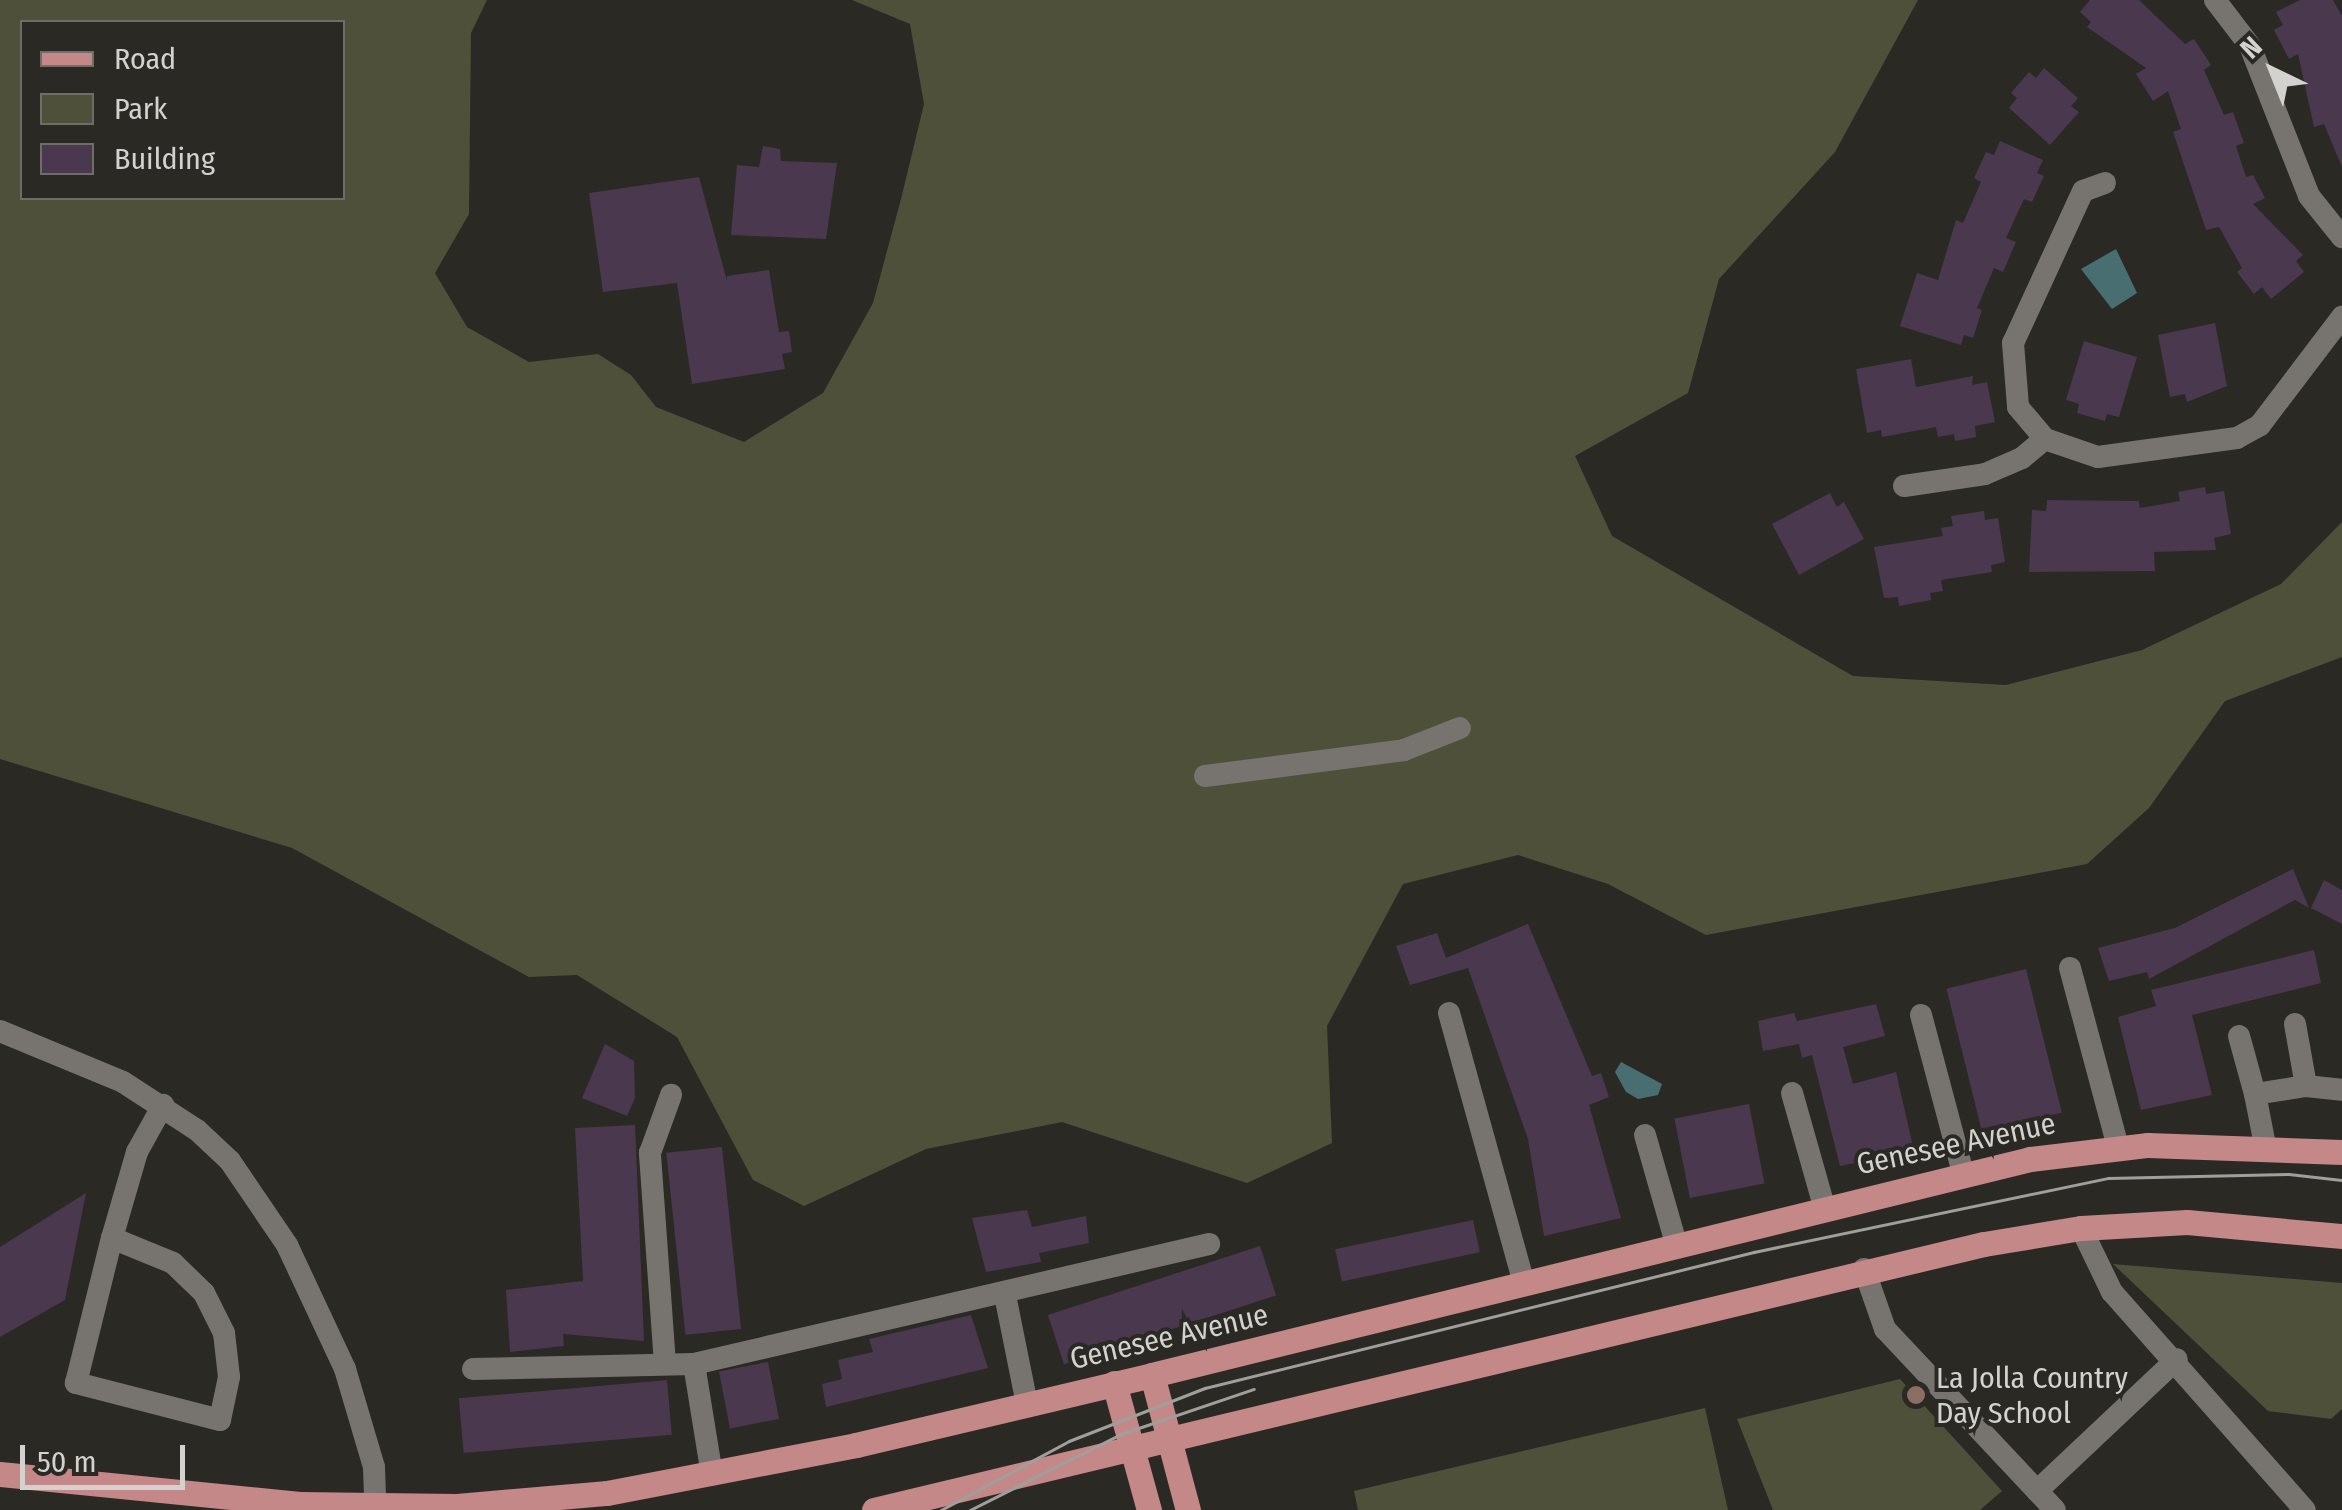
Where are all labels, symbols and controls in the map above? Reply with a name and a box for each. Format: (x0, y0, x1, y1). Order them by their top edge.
legend (20, 20, 345, 200)
north arrow (2222, 20, 2322, 120)
text: N (2234, 30, 2269, 65)
text: Road (114, 41, 176, 77)
text: Park (114, 91, 167, 127)
text: Building (114, 141, 215, 177)
street label: Genesee Avenue (1853, 1105, 2059, 1183)
street label: Genesee Avenue (1066, 1297, 1272, 1377)
place label: La Jolla Country Day School (1936, 1360, 2128, 1430)
marker: La Jolla Country Day School (1905, 1384, 1927, 1406)
scale bar (25, 1425, 190, 1487)
text: 50 m (37, 1444, 97, 1480)

